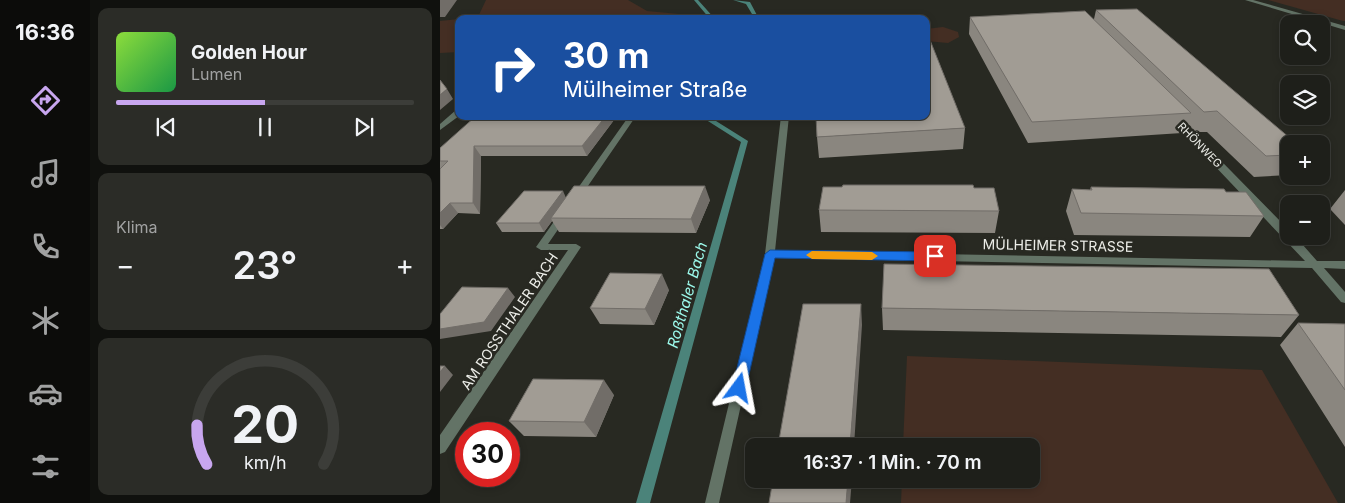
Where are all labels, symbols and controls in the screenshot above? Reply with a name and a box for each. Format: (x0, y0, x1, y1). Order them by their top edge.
map controls (1280, 15, 1330, 245)
button: search (1280, 15, 1330, 65)
text: 16:36 (15, 19, 75, 45)
text: 30 m (563, 34, 649, 76)
icon: right (480, 35, 545, 100)
text: Golden Hour (191, 41, 307, 64)
text: Lumen (191, 64, 242, 84)
button: layers (1280, 75, 1330, 125)
text: Mülheimer Straße (563, 76, 747, 102)
icon: directions (28, 83, 63, 118)
icon: previous (152, 113, 180, 141)
icon: pause (251, 113, 279, 141)
icon: next (350, 113, 378, 141)
street label: RHÖNWEG (1175, 119, 1225, 171)
button: + (1280, 135, 1330, 185)
icon: music (28, 156, 63, 191)
button: − (1280, 195, 1330, 245)
text: Klima (116, 217, 158, 237)
icon: phone (28, 229, 63, 264)
pin (914, 235, 956, 277)
street label: MÜLHEIMER STRASSE (983, 235, 1133, 255)
water label: Roßthaler Bach (663, 240, 711, 350)
text: 23° (233, 242, 297, 288)
icon: arrive (921, 242, 949, 270)
text: − (116, 248, 135, 282)
text: + (395, 248, 414, 282)
street label: AM ROSSTHALER BACH (457, 249, 561, 393)
icon: climate (28, 303, 63, 338)
position arrow (712, 361, 764, 413)
icon: car (28, 376, 63, 411)
text: 20 (231, 393, 299, 456)
speed limit sign: 30 (455, 422, 520, 487)
icon: filters (28, 449, 63, 484)
text: 16:37 · 1 Min. · 70 m (803, 451, 982, 474)
text: km/h (244, 452, 286, 473)

